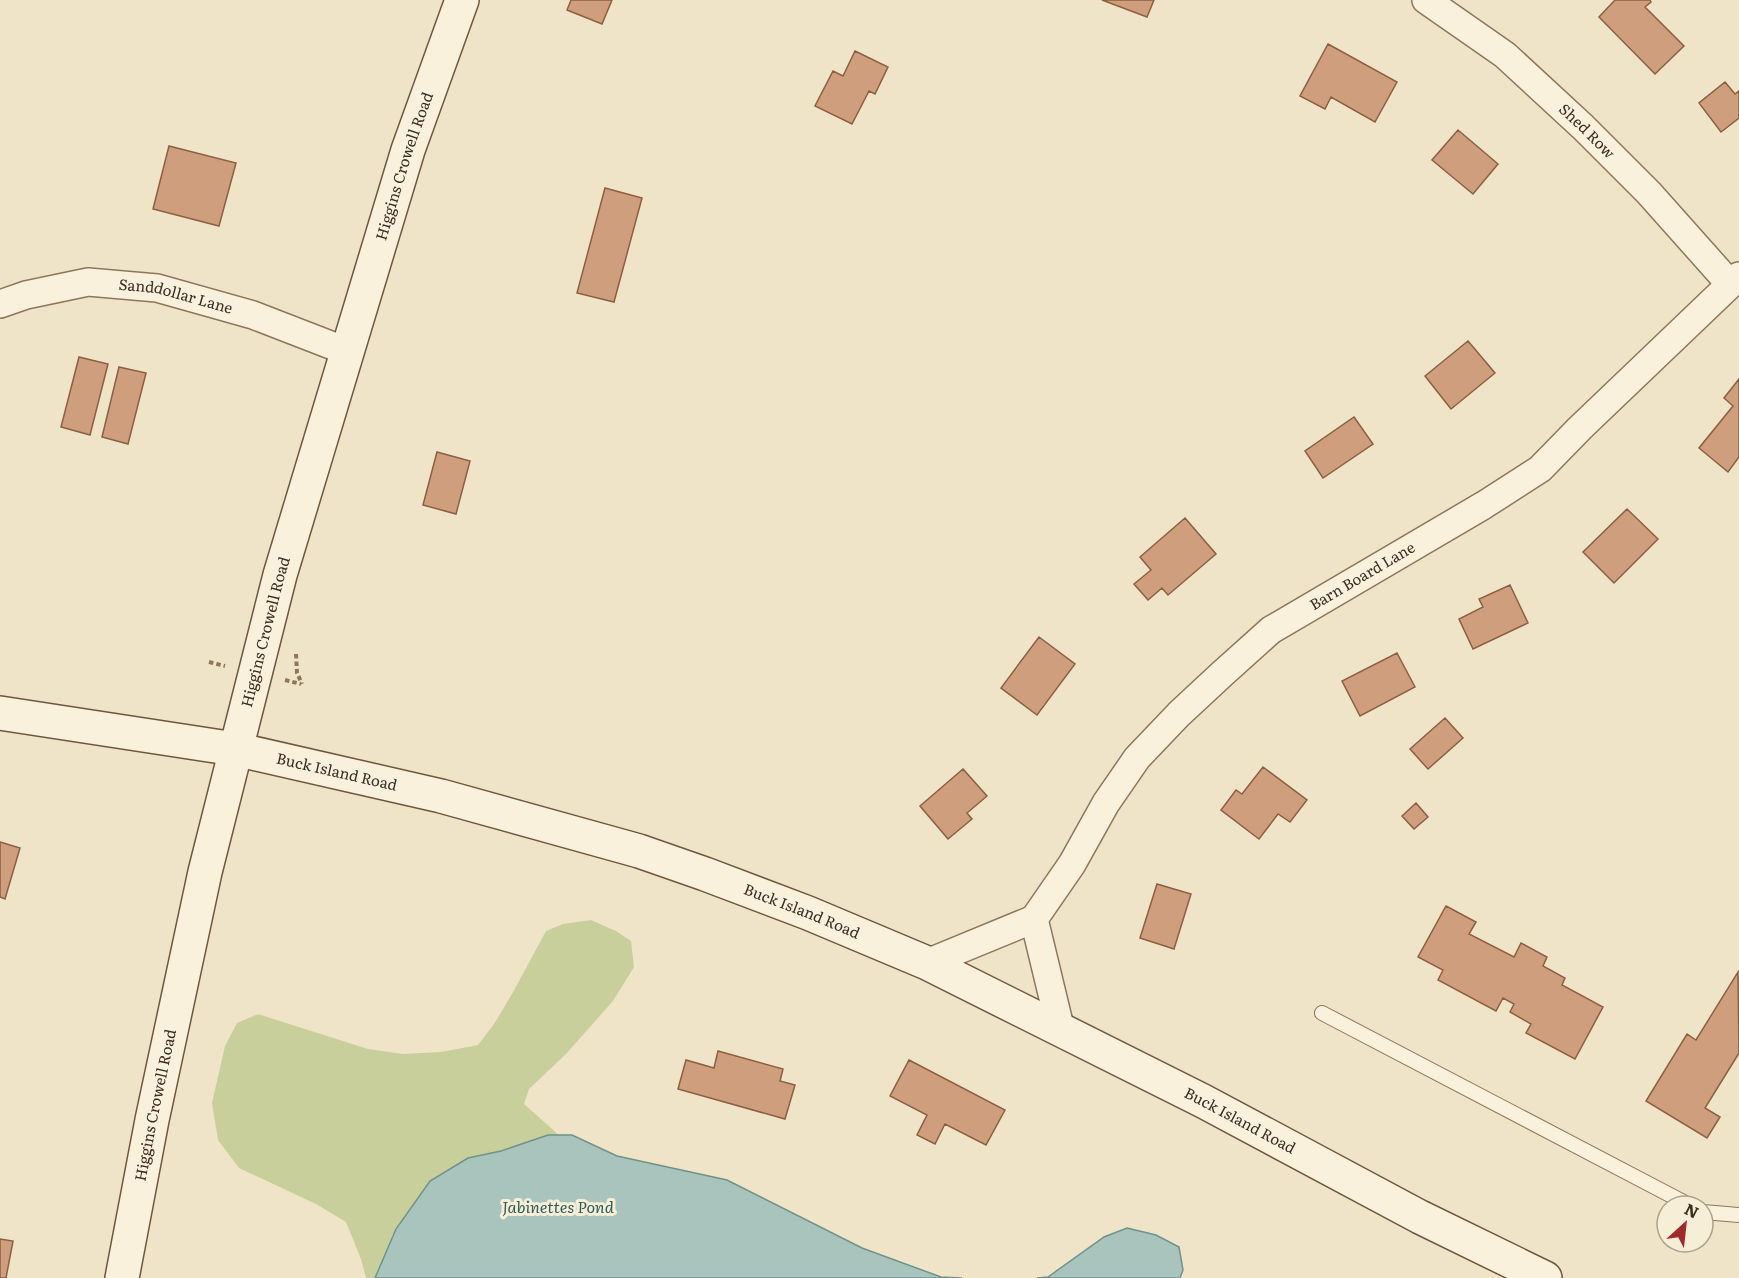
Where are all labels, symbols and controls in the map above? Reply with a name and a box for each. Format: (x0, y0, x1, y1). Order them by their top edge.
street label: Higgins Crowell Road (368, 88, 438, 243)
street label: Shed Row (1554, 97, 1621, 163)
street label: Sanddollar Lane (118, 272, 236, 319)
street label: Barn Board Lane (1305, 535, 1419, 615)
street label: Higgins Crowell Road (234, 553, 295, 709)
street label: Buck Island Road (274, 746, 400, 796)
street label: Buck Island Road (741, 877, 864, 944)
street label: Higgins Crowell Road (128, 1027, 181, 1183)
street label: Buck Island Road (1181, 1080, 1300, 1159)
water label: Jabinettes Pond (502, 1194, 615, 1218)
north arrow (1655, 1194, 1715, 1254)
text: N (1681, 1196, 1704, 1223)

